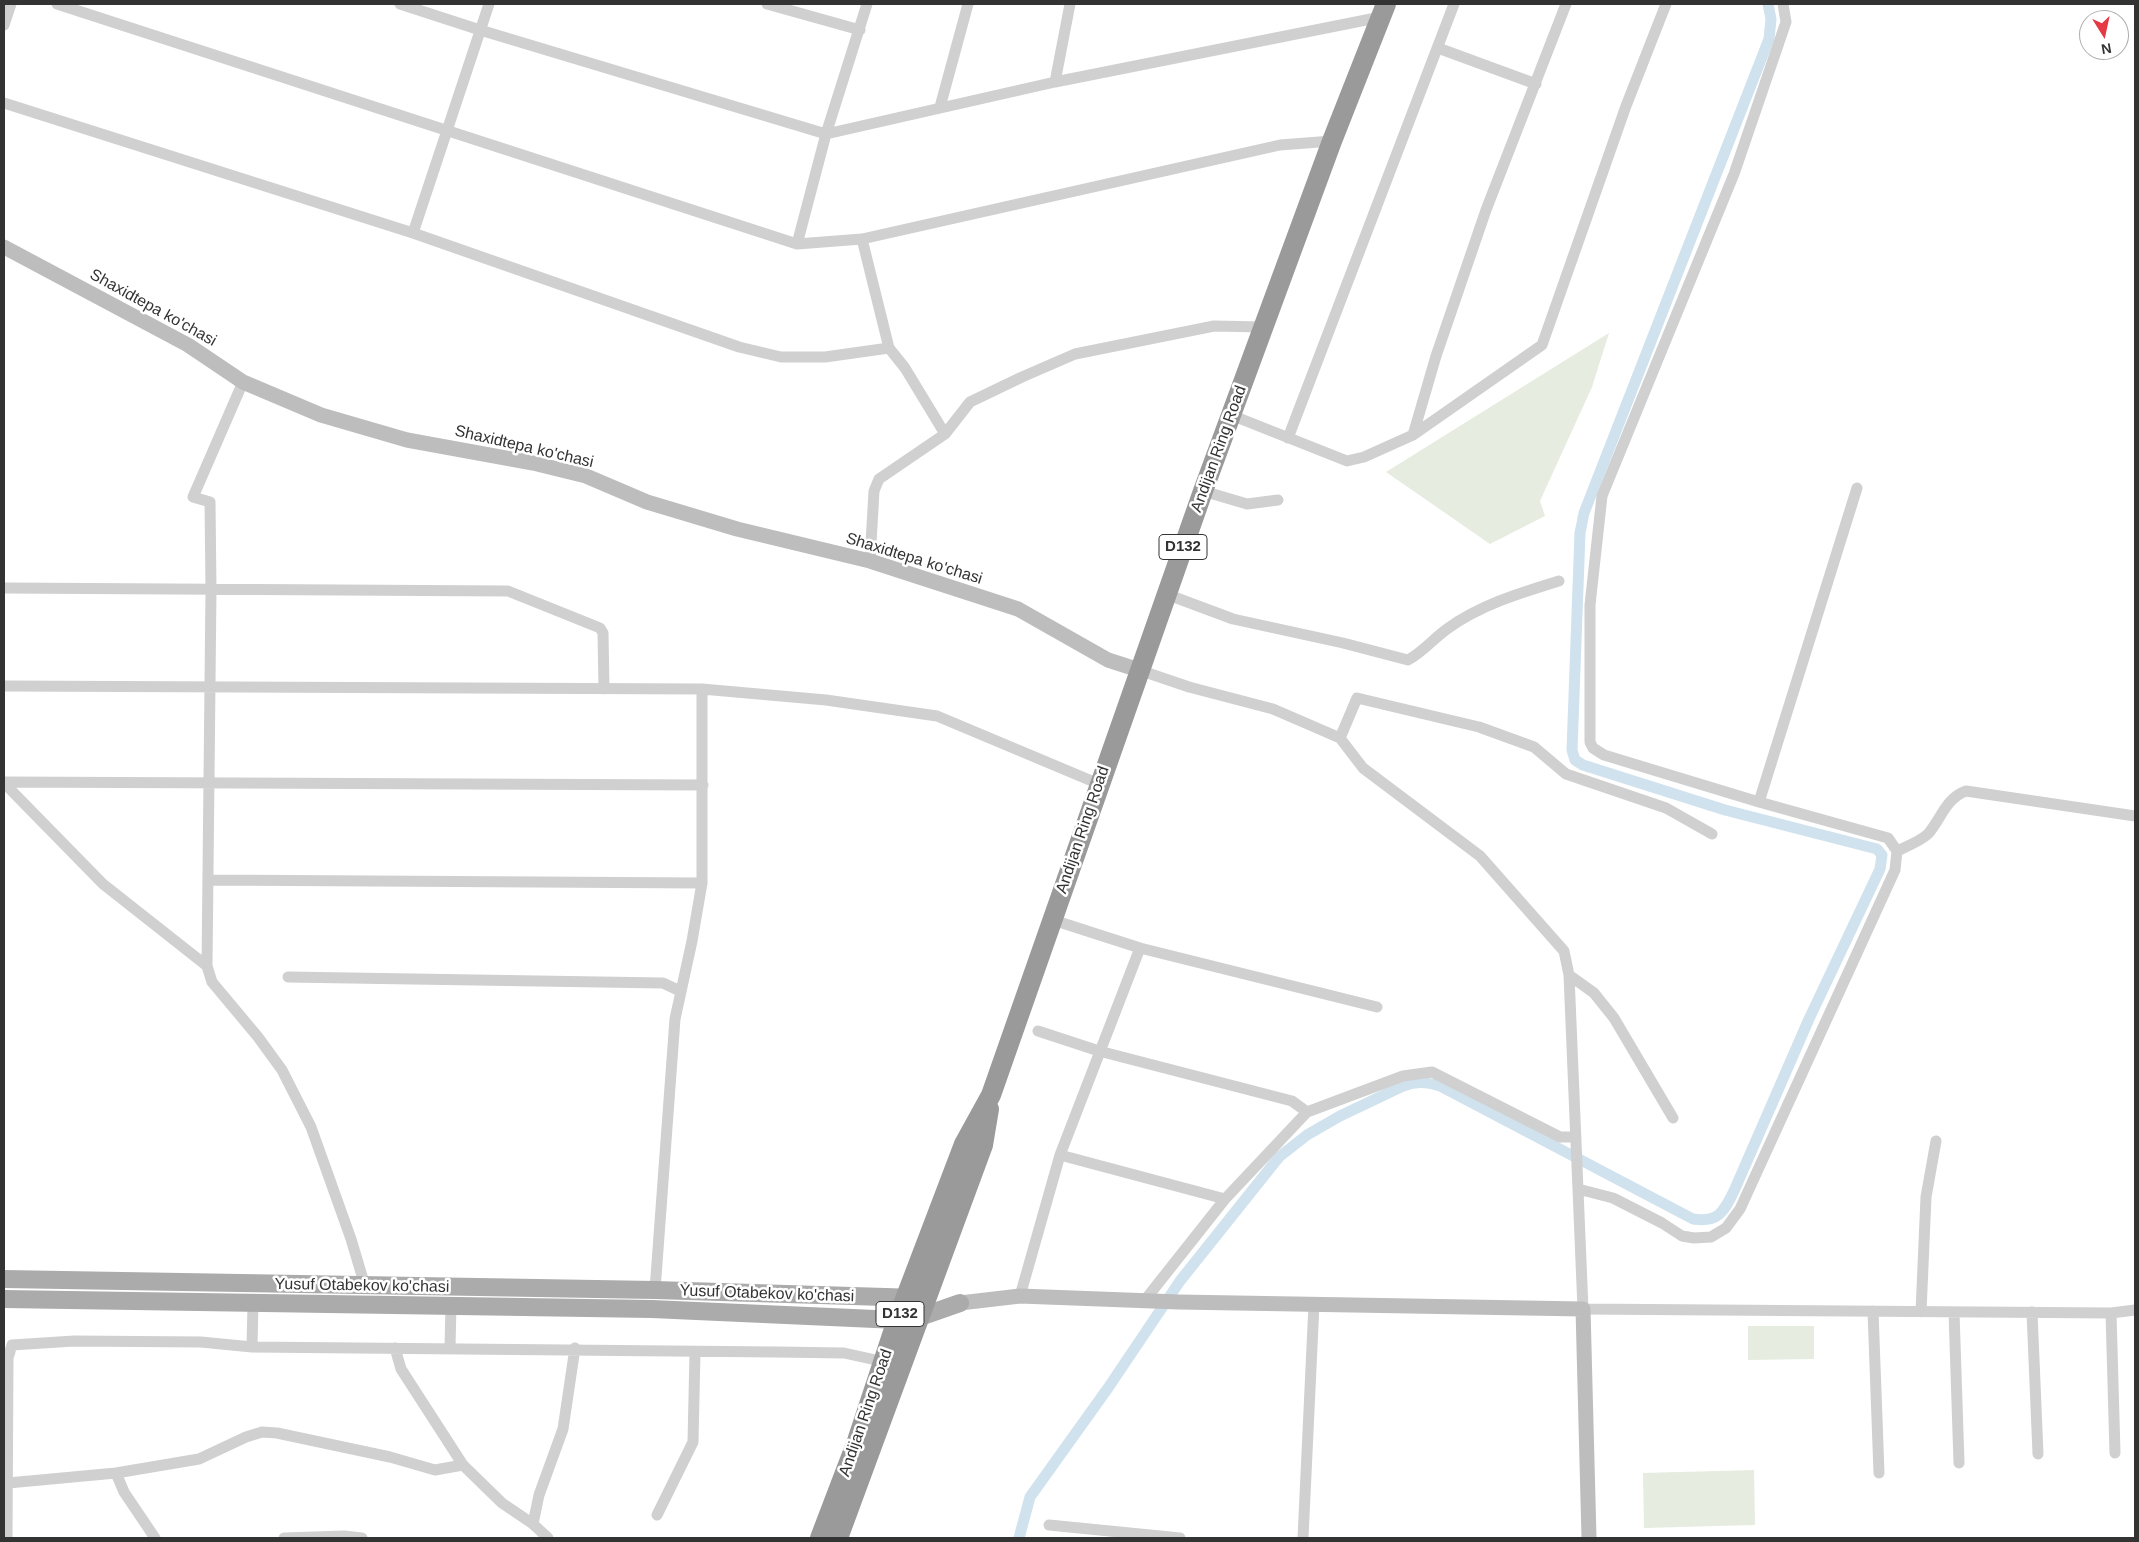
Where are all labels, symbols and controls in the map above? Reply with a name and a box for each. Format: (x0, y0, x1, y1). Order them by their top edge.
north arrow (2079, 10, 2129, 60)
text: N (2100, 40, 2113, 58)
street label: Shaxidtepa ko'chasi (86, 265, 220, 351)
street label: Andijan Ring Road (1187, 383, 1251, 515)
street label: Shaxidtepa ko'chasi (453, 422, 595, 472)
street label: Shaxidtepa ko'chasi (843, 529, 985, 589)
road number: D132 (1159, 534, 1207, 560)
street label: Andijan Ring Road (1052, 764, 1114, 896)
street label: Yusuf Otabekov ko'chasi (274, 1275, 450, 1297)
street label: Yusuf Otabekov ko'chasi (679, 1281, 855, 1307)
road number: D132 (876, 1302, 924, 1326)
street label: Andijan Ring Road (835, 1347, 897, 1479)

